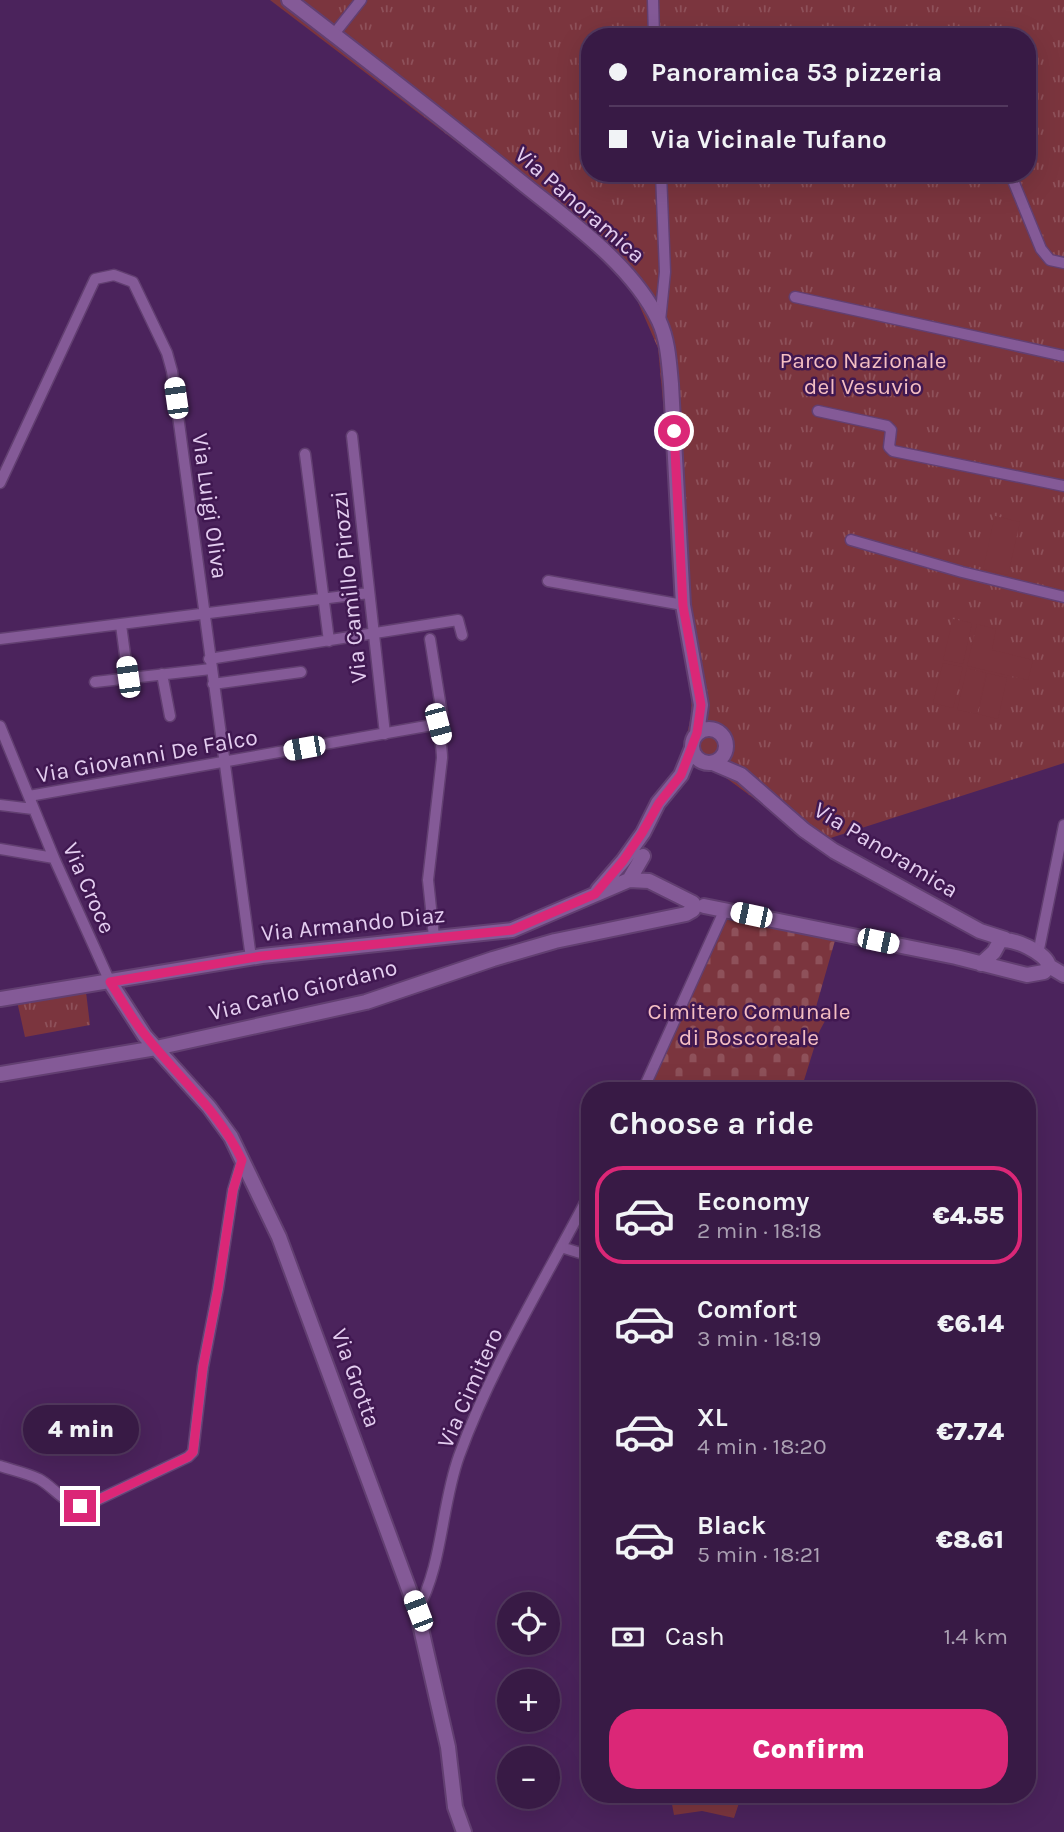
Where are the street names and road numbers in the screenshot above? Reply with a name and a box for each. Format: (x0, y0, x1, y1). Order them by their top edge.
street label: Via Panoramica (509, 141, 651, 269)
street label: Via Luigi Oliva (186, 431, 234, 581)
street label: Via Camillo Pirozzi (325, 490, 373, 684)
street label: Via Giovanni De Falco (34, 723, 260, 789)
street label: Via Panoramica (809, 796, 963, 904)
street label: Via Croce (57, 838, 121, 938)
street label: Via Armando Diaz (260, 901, 446, 947)
street label: Via Carlo Giordano (206, 954, 400, 1026)
street label: Via Cimitero (432, 1324, 508, 1452)
street label: Via Grotta (326, 1325, 386, 1431)

